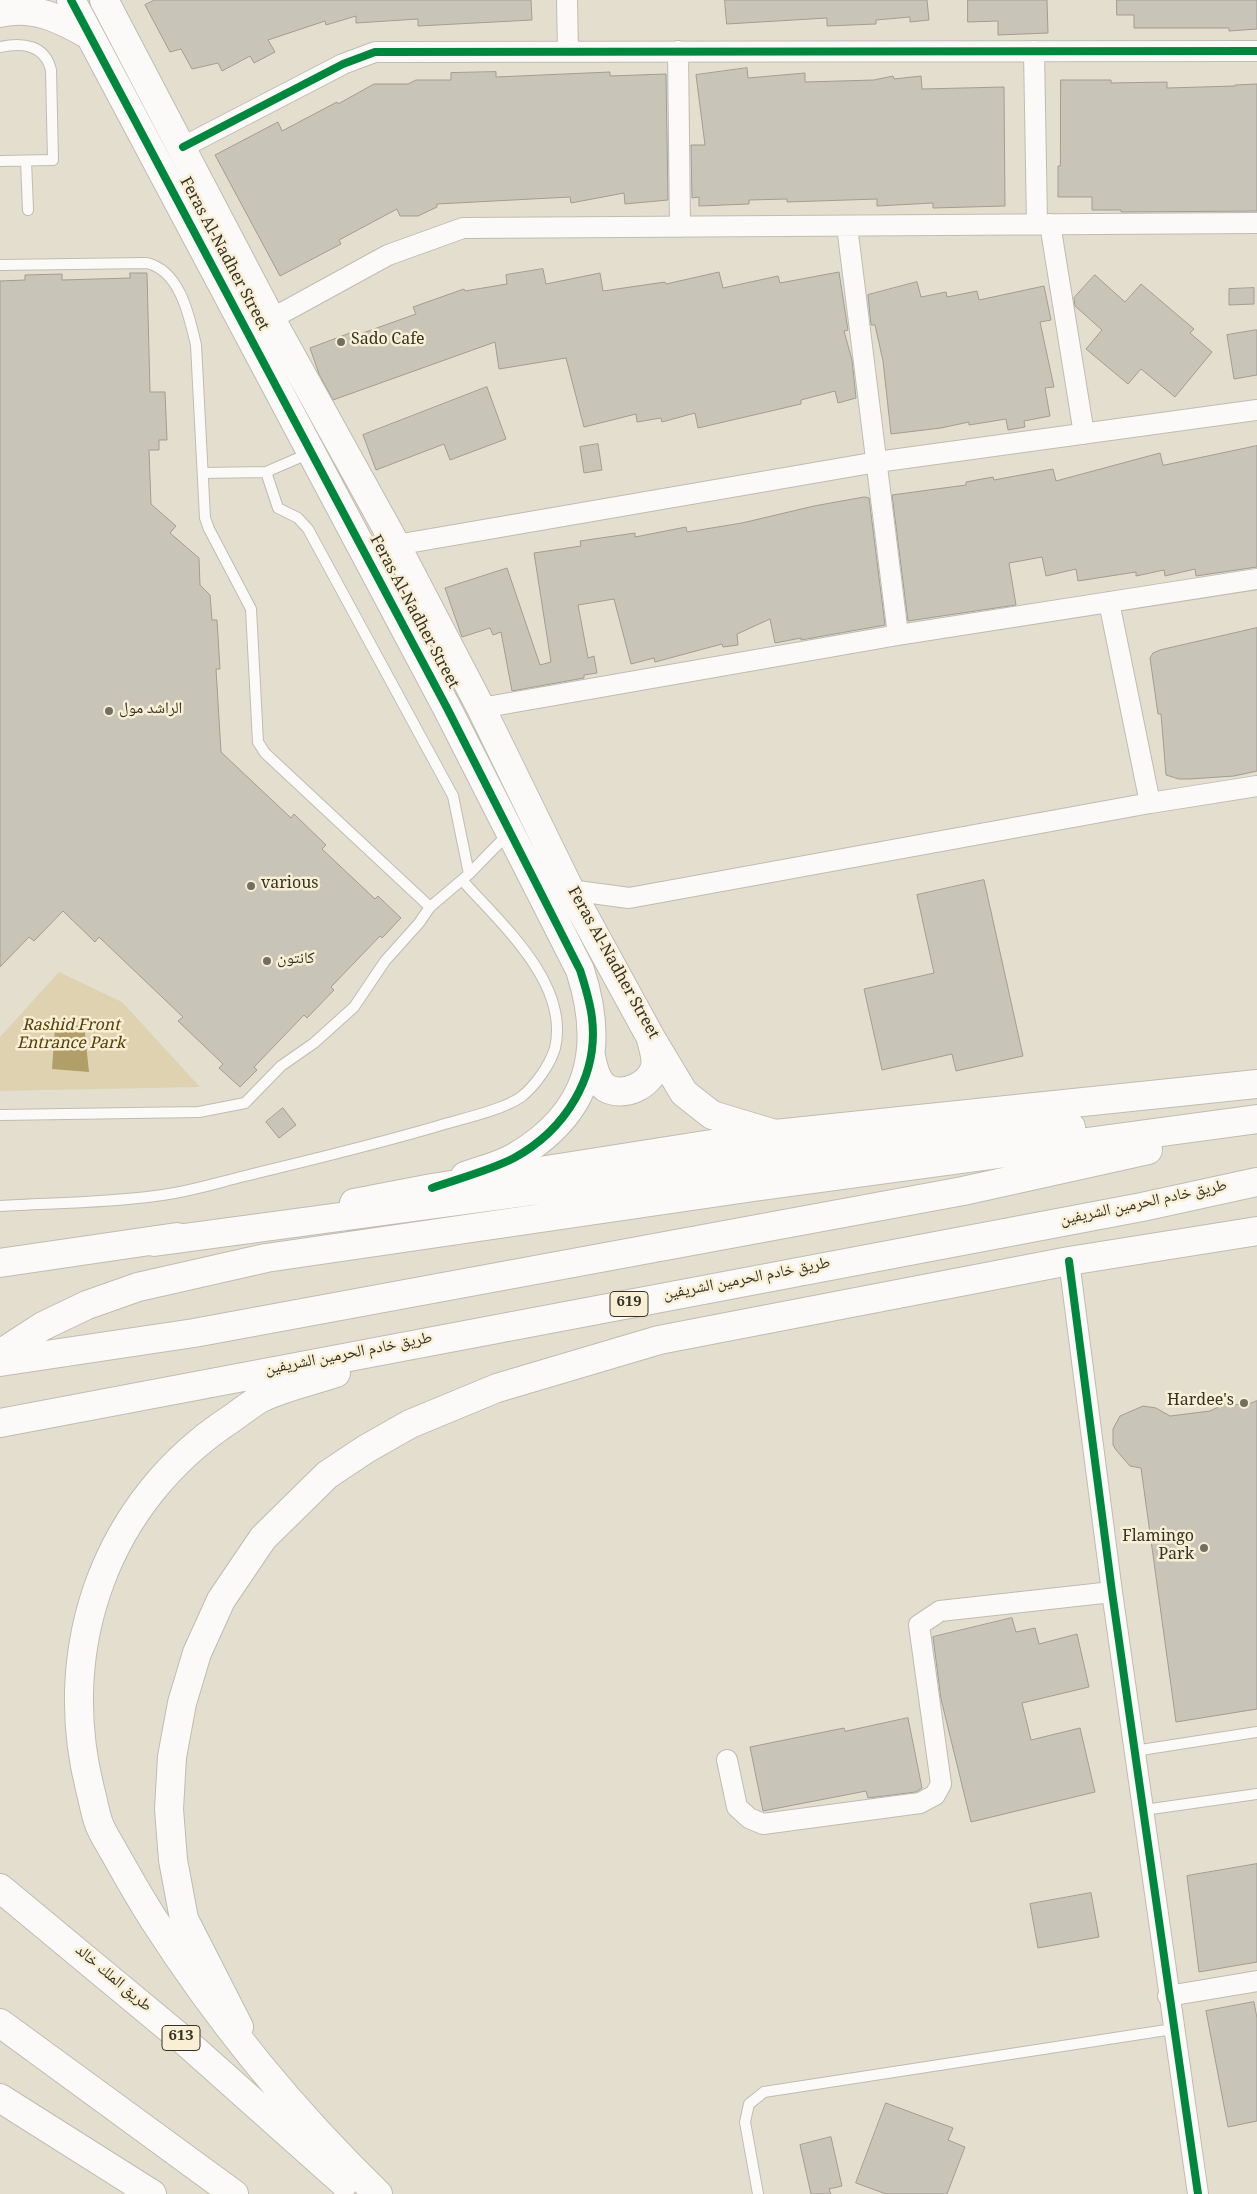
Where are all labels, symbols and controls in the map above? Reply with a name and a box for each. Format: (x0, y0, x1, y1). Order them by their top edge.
street label: Feras Al-Nadher Street (173, 175, 271, 335)
place label: Sado Cafe (351, 332, 425, 352)
marker: Sado Cafe (335, 336, 347, 348)
street label: Feras Al-Nadher Street (363, 533, 461, 693)
place label: الراشد مول (119, 701, 182, 721)
marker: الراشد مول (103, 705, 115, 717)
place label: various (261, 876, 319, 896)
marker: various (245, 880, 257, 892)
street label: Feras Al-Nadher Street (561, 885, 661, 1043)
place label: كانتون (277, 951, 315, 971)
marker: كانتون (261, 955, 273, 967)
park label: Rashid Front Entrance Park (17, 1018, 125, 1056)
street label: طريق خادم الحرمين الشريفين (1059, 1178, 1229, 1232)
street label: طريق خادم الحرمين الشريفين (662, 1255, 832, 1307)
road number: 619 (610, 1292, 648, 1316)
street label: طريق خادم الحرمين الشريفين (264, 1330, 434, 1382)
place label: Hardee's (1167, 1393, 1234, 1413)
marker: Hardee's (1238, 1397, 1250, 1409)
place label: Flamingo Park (1122, 1529, 1194, 1567)
marker: Flamingo Park (1198, 1542, 1210, 1554)
street label: طريق الملك خالد (70, 1942, 154, 2018)
road number: 613 (162, 2026, 200, 2050)

